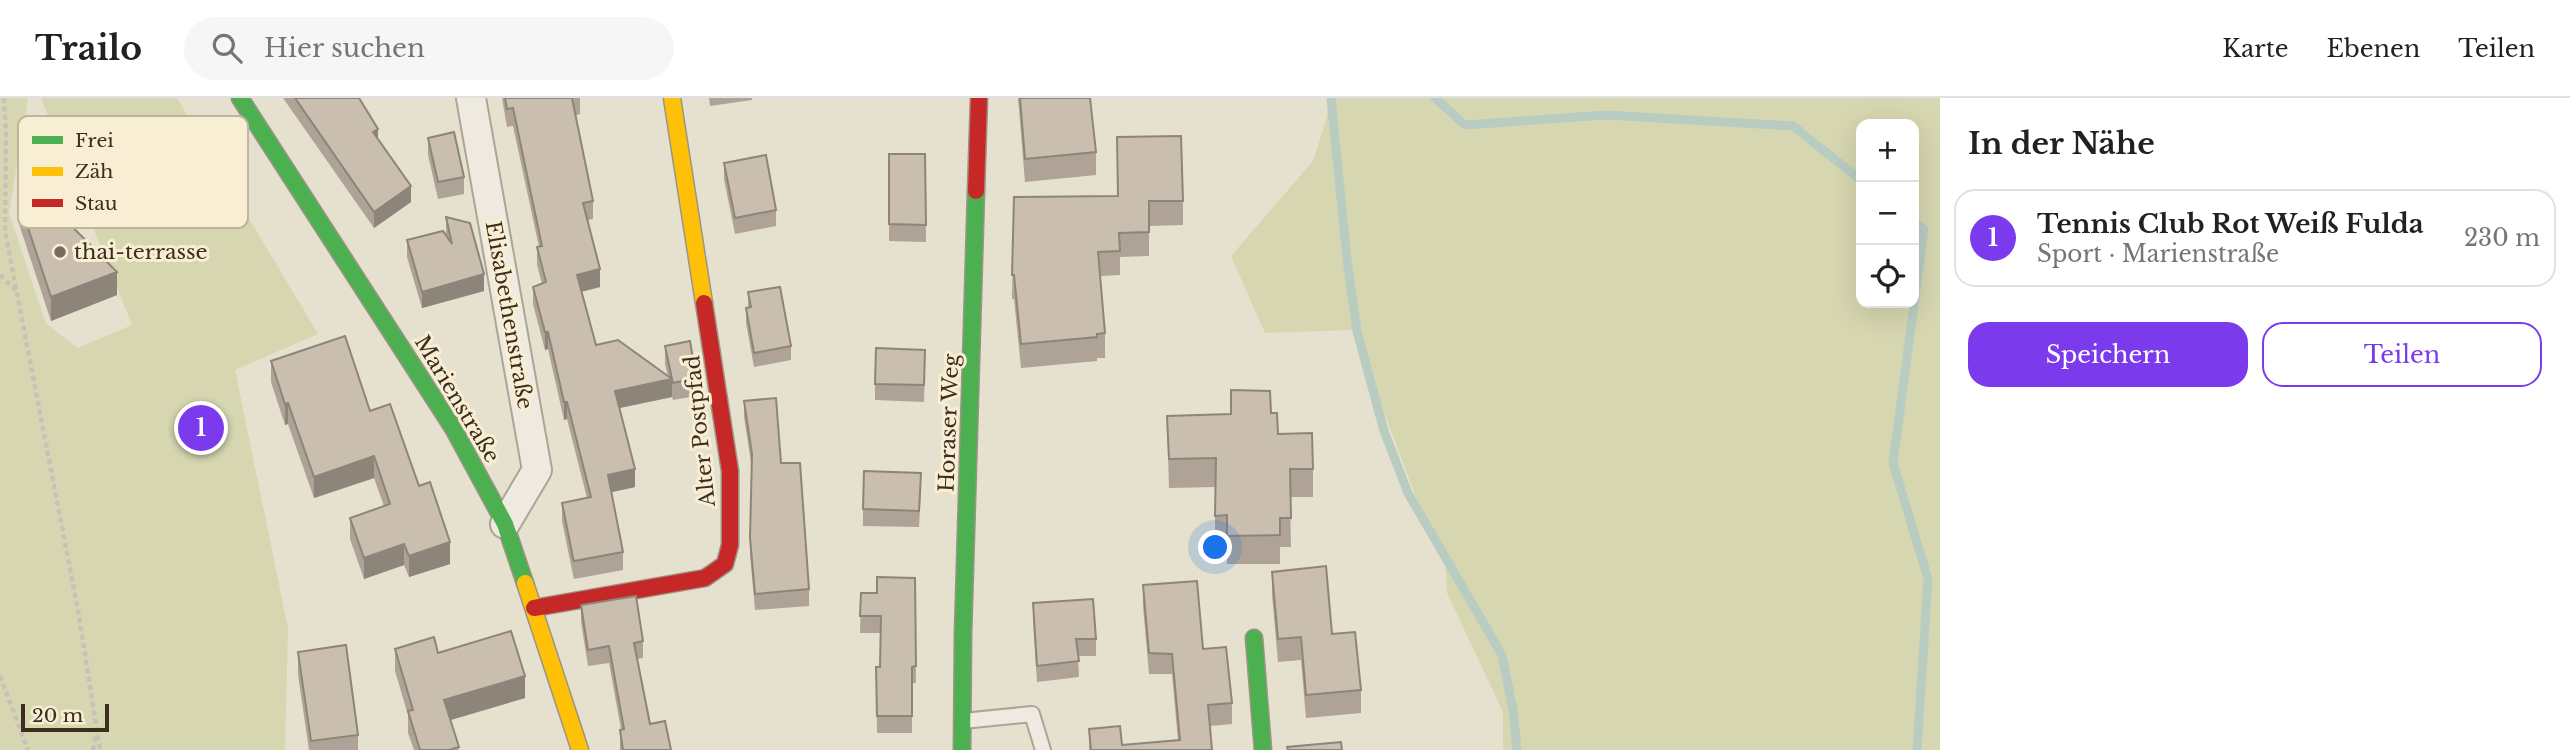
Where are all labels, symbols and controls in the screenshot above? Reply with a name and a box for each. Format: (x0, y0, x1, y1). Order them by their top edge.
search box (184, 17, 674, 80)
text: Trailo (35, 28, 142, 69)
icon: search (208, 29, 246, 67)
text: Hier suchen (264, 32, 425, 64)
text: Karte (2222, 34, 2289, 63)
text: Ebenen (2327, 34, 2420, 63)
text: Teilen (2458, 34, 2535, 63)
legend (18, 116, 248, 228)
map controls (1856, 119, 1919, 308)
button: + (1856, 119, 1919, 182)
text: In der Nähe (1968, 125, 2155, 162)
text: Frei (75, 129, 114, 152)
text: Zäh (75, 160, 113, 183)
button: − (1856, 182, 1919, 245)
text: Stau (75, 192, 118, 215)
text: Tennis Club Rot Weiß Fulda (2037, 208, 2424, 240)
street label: Elisabethenstraße (480, 219, 538, 411)
text: 1 (1988, 224, 1998, 252)
text: 230 m (2464, 224, 2540, 252)
place label: thai-terrasse (74, 239, 208, 265)
text: Sport · Marienstraße (2037, 240, 2279, 268)
marker: thai-terrasse (52, 244, 68, 260)
button: locate (1856, 245, 1919, 308)
button: Speichern (1968, 322, 2248, 387)
button: Teilen (2262, 322, 2542, 387)
street label: Marienstraße (409, 331, 505, 467)
street label: Horaser Weg (934, 353, 964, 492)
street label: Alter Postpfad (679, 354, 721, 509)
pin: 1 (178, 402, 224, 454)
your location (1198, 530, 1232, 564)
scale bar (21, 701, 108, 733)
text: 20 m (32, 704, 83, 727)

